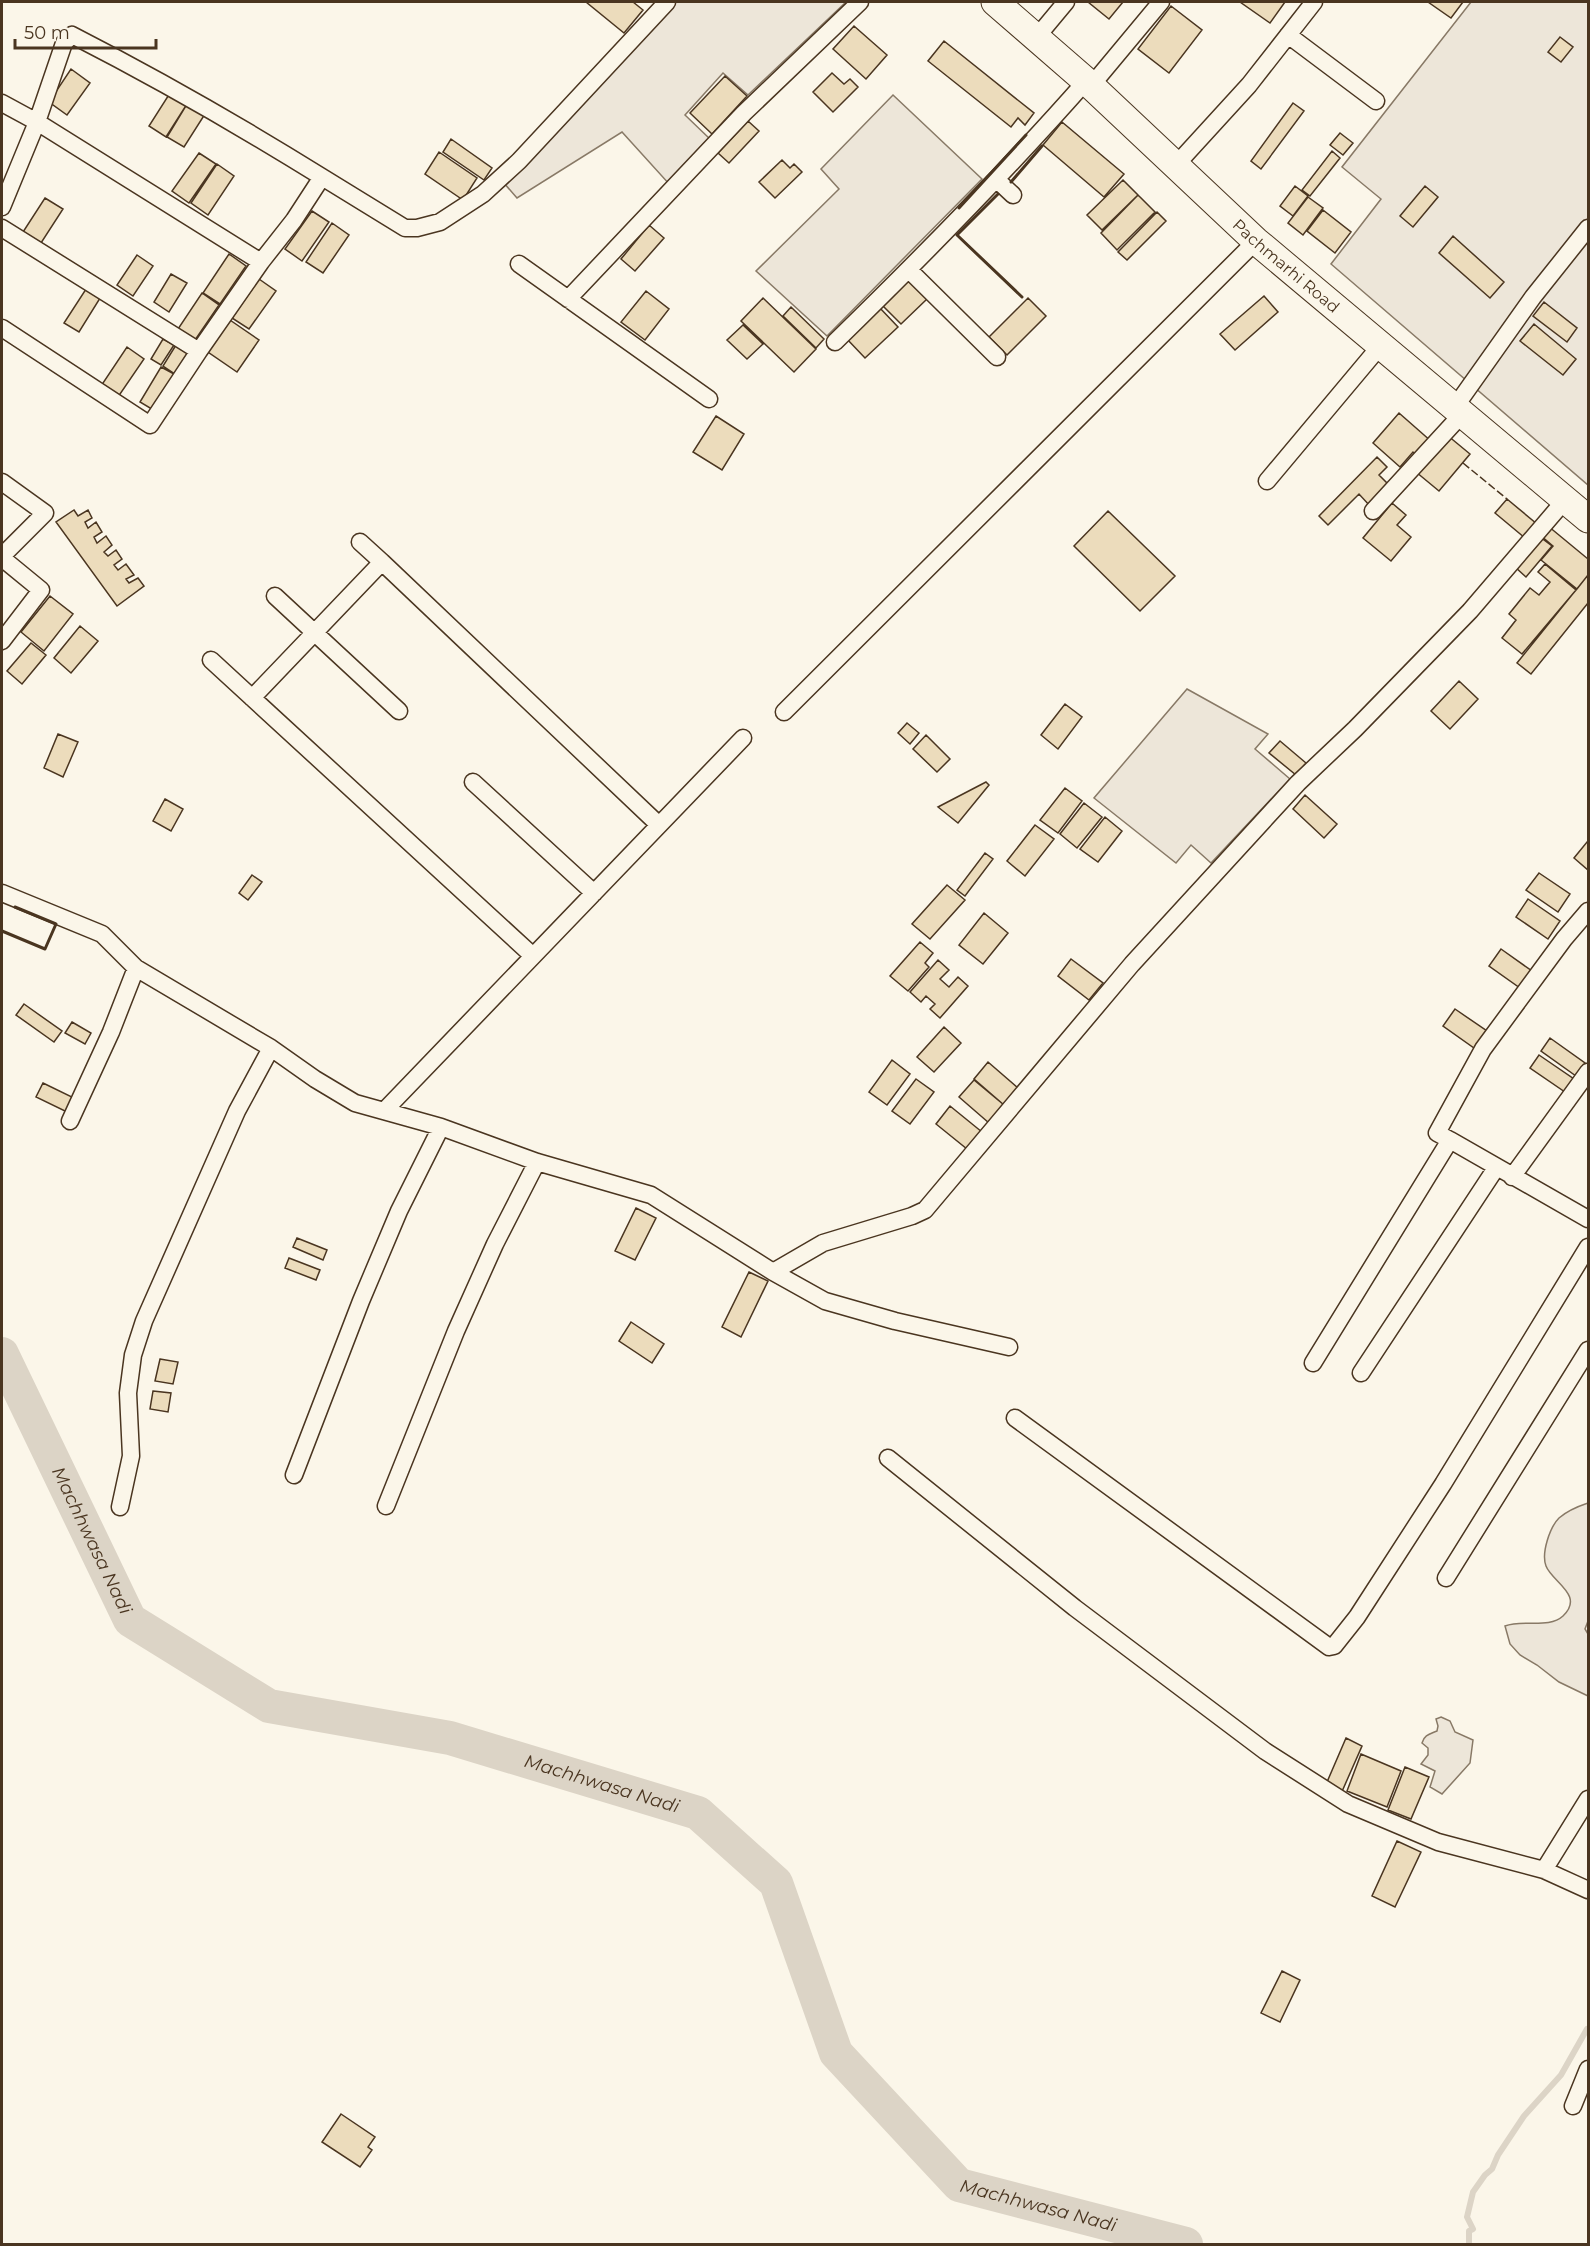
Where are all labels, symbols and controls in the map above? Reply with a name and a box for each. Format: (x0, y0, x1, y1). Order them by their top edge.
scale bar (15, 12, 156, 50)
text: 50 m (24, 22, 70, 44)
street label: Pachmarhi Road (1229, 215, 1344, 316)
water label: Machhwasa Nadi (47, 1463, 137, 1618)
water label: Machhwasa Nadi (522, 1750, 682, 1818)
water label: Machhwasa Nadi (958, 2175, 1119, 2237)

